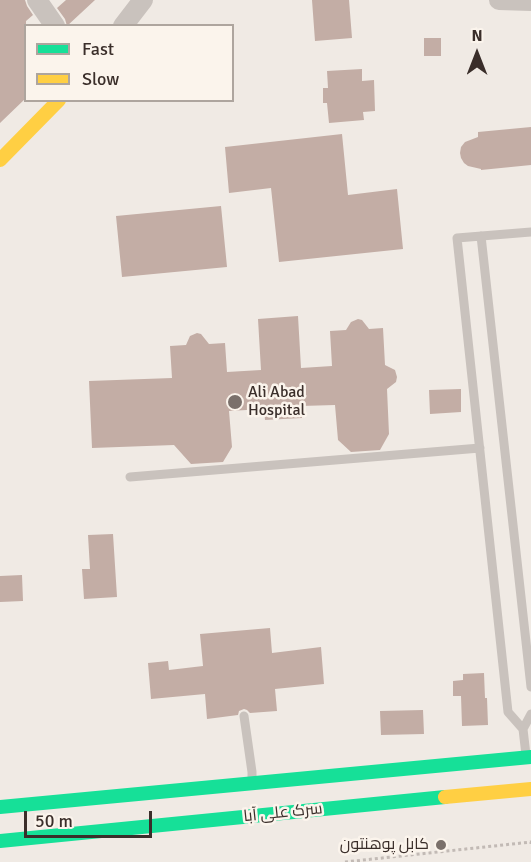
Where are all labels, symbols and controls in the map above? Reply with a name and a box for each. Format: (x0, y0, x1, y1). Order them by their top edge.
legend (24, 24, 234, 102)
north arrow (447, 24, 507, 84)
text: N (471, 26, 483, 46)
text: Fast (82, 38, 114, 60)
text: Slow (82, 68, 119, 90)
place label: Ali Abad Hospital (248, 383, 305, 421)
marker: Ali Abad Hospital (226, 393, 244, 411)
scale bar (27, 799, 154, 837)
street label: سرک علی آبا (243, 799, 323, 827)
text: 50 m (35, 810, 73, 832)
place label: کابل پوهنتون (340, 835, 429, 855)
marker: کابل پوهنتون (434, 838, 448, 852)

